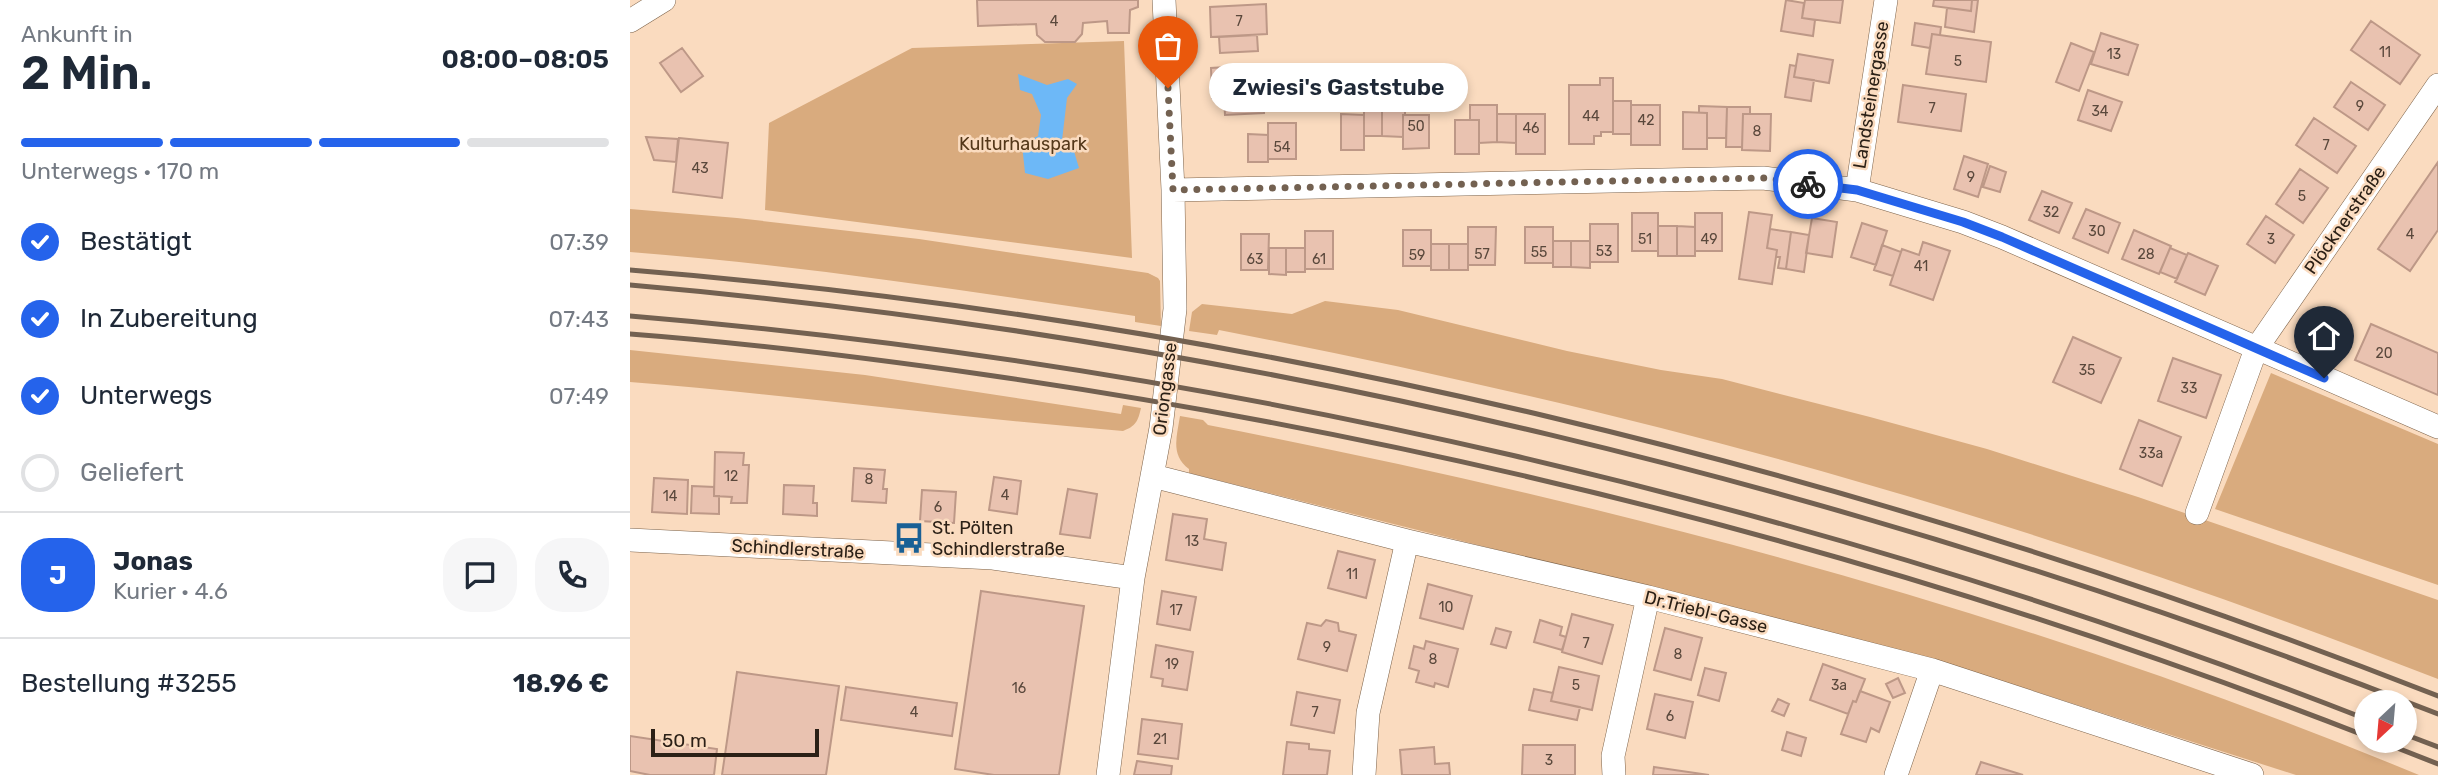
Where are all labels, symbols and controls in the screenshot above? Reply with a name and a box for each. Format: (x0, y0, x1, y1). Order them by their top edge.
house number: 4 (1050, 13, 1059, 30)
house number: 7 (1235, 13, 1243, 30)
pin (1138, 16, 1198, 88)
text: Ankunft in (21, 20, 133, 48)
street label: Landsteinergasse (1848, 20, 1894, 170)
icon: bag (1149, 27, 1187, 65)
text: 08:00–08:05 (442, 44, 609, 75)
house number: 11 (2379, 44, 2391, 61)
text: 2 Min. (21, 46, 152, 101)
house number: 13 (2107, 46, 2121, 63)
house number: 5 (1954, 53, 1962, 70)
callout: Zwiesi's Gaststube (1210, 64, 1469, 112)
text: Zwiesi's Gaststube (1233, 73, 1444, 101)
house number: 9 (2356, 98, 2364, 115)
house number: 7 (1928, 100, 1936, 117)
house number: 34 (2091, 103, 2109, 120)
house number: 44 (1582, 108, 1600, 125)
house number: 42 (1638, 112, 1654, 129)
house number: 50 (1407, 118, 1425, 135)
house number: 46 (1522, 120, 1540, 137)
house number: 8 (1753, 123, 1762, 140)
park label: Kulturhauspark (959, 133, 1088, 155)
house number: 7 (2322, 137, 2330, 154)
house number: 54 (1273, 139, 1291, 156)
courier (1773, 149, 1843, 219)
text: Unterwegs · 170 m (21, 157, 219, 185)
house number: 43 (691, 160, 709, 177)
street label: Plöcknerstraße (2300, 162, 2390, 278)
icon: bike (1789, 165, 1827, 203)
house number: 9 (1967, 169, 1975, 186)
house number: 5 (2298, 188, 2306, 205)
house number: 32 (2043, 204, 2059, 221)
icon: check (21, 223, 59, 261)
house number: 30 (2088, 223, 2106, 240)
text: Bestätigt (80, 226, 192, 257)
house number: 4 (2406, 226, 2415, 243)
text: 07:39 (549, 228, 609, 256)
house number: 51 (1638, 231, 1652, 248)
house number: 49 (1701, 231, 1717, 248)
house number: 3 (2267, 231, 2275, 248)
house number: 53 (1596, 243, 1612, 260)
house number: 55 (1531, 244, 1547, 261)
house number: 57 (1474, 246, 1490, 263)
house number: 28 (2137, 246, 2155, 263)
house number: 59 (1409, 247, 1425, 264)
house number: 63 (1247, 251, 1263, 268)
house number: 61 (1312, 251, 1326, 268)
house number: 41 (1914, 258, 1928, 275)
icon: check (21, 300, 59, 338)
text: In Zubereitung (80, 303, 258, 334)
text: 07:43 (549, 305, 609, 333)
pin (2294, 306, 2354, 378)
icon: home (2305, 317, 2343, 355)
street label: Oriongasse (1148, 341, 1182, 437)
house number: 20 (2375, 345, 2393, 362)
house number: 35 (2079, 362, 2095, 379)
icon: check (21, 377, 59, 415)
text: Unterwegs (80, 380, 212, 411)
house number: 33 (2181, 380, 2197, 397)
text: 07:49 (549, 382, 609, 410)
house number: 33a (2139, 445, 2163, 462)
text: Geliefert (80, 457, 184, 488)
house number: 12 (724, 468, 738, 485)
house number: 8 (865, 471, 874, 488)
house number: 4 (1001, 487, 1010, 504)
house number: 14 (663, 488, 678, 505)
house number: 6 (934, 499, 942, 516)
place label: St. Pölten Schindlerstraße (932, 517, 1065, 560)
bus stop icon: St. Pölten Schindlerstraße (892, 521, 926, 555)
house number: 13 (1185, 533, 1199, 550)
street label: Schindlerstraße (731, 535, 865, 563)
button: chat (443, 538, 517, 612)
button: phone (535, 538, 609, 612)
text: Jonas (113, 546, 193, 577)
text: J (49, 560, 67, 591)
house number: 11 (1346, 566, 1358, 583)
text: Kurier · 4.6 (113, 577, 228, 605)
street label: Dr.Triebl-Gasse (1642, 586, 1770, 638)
house number: 10 (1439, 599, 1454, 616)
house number: 17 (1169, 602, 1183, 619)
house number: 7 (1582, 635, 1590, 652)
house number: 9 (1323, 639, 1331, 656)
house number: 8 (1674, 646, 1683, 663)
house number: 8 (1429, 651, 1438, 668)
house number: 19 (1165, 656, 1179, 673)
text: Bestellung #3255 (21, 668, 237, 699)
text: 18.96 € (513, 668, 609, 699)
house number: 5 (1572, 677, 1580, 694)
house number: 3a (1831, 677, 1847, 694)
house number: 16 (1012, 680, 1026, 697)
north arrow (2354, 690, 2417, 752)
map controls (2354, 690, 2417, 753)
house number: 4 (910, 704, 919, 721)
house number: 7 (1311, 704, 1319, 721)
house number: 6 (1666, 708, 1674, 725)
scale bar (651, 726, 819, 758)
text: 50 m (662, 729, 707, 752)
house number: 21 (1153, 731, 1167, 748)
house number: 3 (1545, 752, 1553, 769)

